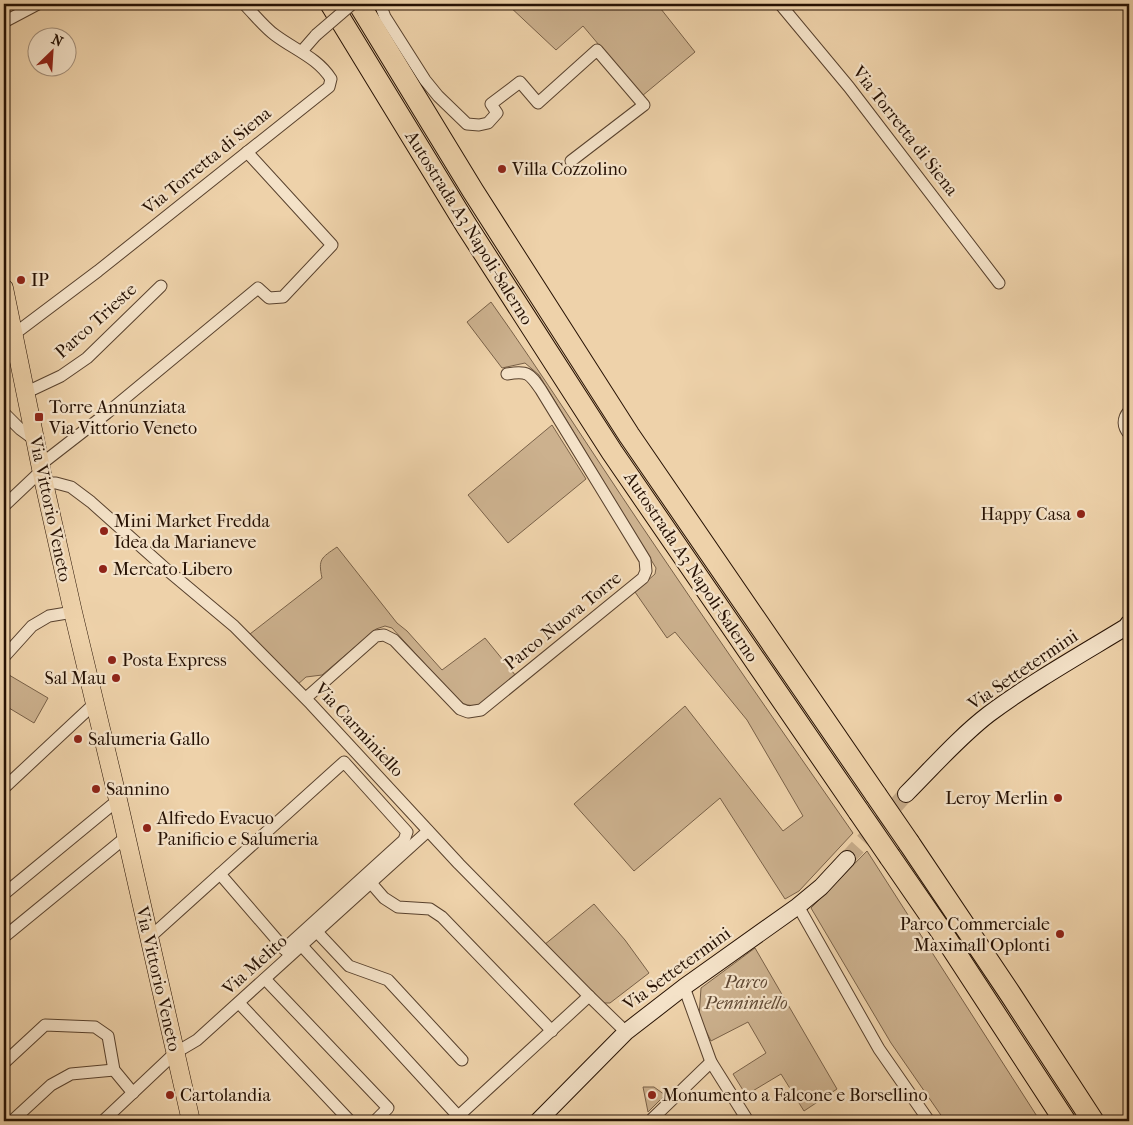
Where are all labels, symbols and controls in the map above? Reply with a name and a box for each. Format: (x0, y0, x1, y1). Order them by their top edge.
north arrow (28, 28, 78, 78)
text: N (49, 31, 66, 51)
street label: Via Torretta di Siena (847, 61, 963, 201)
street label: Via Torretta di Siena (138, 102, 276, 220)
street label: Autostrada A3 Napoli-Salerno (400, 126, 537, 329)
place label: Villa Cozzolino (511, 159, 627, 180)
marker: Villa Cozzolino (496, 163, 508, 175)
place label: IP (31, 270, 49, 291)
marker: IP (15, 274, 27, 286)
street label: Parco Trieste (51, 279, 141, 363)
place label: Torre Annunziata Via Vittorio Veneto (48, 397, 197, 439)
marker: Torre Annunziata Via Vittorio Veneto (33, 411, 45, 423)
street label: Via Vittorio Veneto (24, 433, 76, 584)
street label: Autostrada A3 Napoli-Salerno (619, 467, 763, 666)
place label: Happy Casa (980, 504, 1072, 525)
marker: Happy Casa (1075, 508, 1087, 520)
place label: Mini Market Fredda Idea da Marianeve (114, 511, 271, 553)
marker: Mini Market Fredda Idea da Marianeve (98, 525, 110, 537)
place label: Mercato Libero (113, 559, 232, 580)
marker: Mercato Libero (97, 563, 109, 575)
street label: Parco Nuova Torre (500, 567, 626, 675)
street label: Via Settetermini (963, 625, 1083, 715)
place label: Posta Express (122, 650, 227, 671)
marker: Posta Express (106, 654, 118, 666)
place label: Sal Mau (45, 668, 106, 689)
marker: Sal Mau (110, 672, 122, 684)
street label: Via Carminiello (309, 678, 408, 781)
place label: Salumeria Gallo (88, 729, 210, 750)
marker: Salumeria Gallo (72, 733, 84, 745)
place label: Sannino (106, 779, 169, 800)
marker: Sannino (90, 783, 102, 795)
place label: Leroy Merlin (945, 788, 1049, 809)
marker: Leroy Merlin (1052, 792, 1064, 804)
place label: Alfredo Evacuo Panificio e Salumeria (156, 808, 319, 850)
marker: Alfredo Evacuo Panificio e Salumeria (141, 822, 153, 834)
street label: Via Vittorio Veneto (131, 903, 185, 1054)
place label: Parco Commerciale Maximall Oplonti (900, 914, 1051, 956)
street label: Via Settetermini (618, 922, 736, 1016)
marker: Parco Commerciale Maximall Oplonti (1054, 928, 1066, 940)
street label: Via Melito (218, 930, 292, 1000)
park label: Parco Penniniello (703, 972, 788, 1014)
place label: Cartolandia (180, 1085, 271, 1106)
place label: Monumento a Falcone e Borsellino (662, 1085, 928, 1106)
marker: Cartolandia (164, 1089, 176, 1101)
marker: Monumento a Falcone e Borsellino (646, 1089, 658, 1101)

